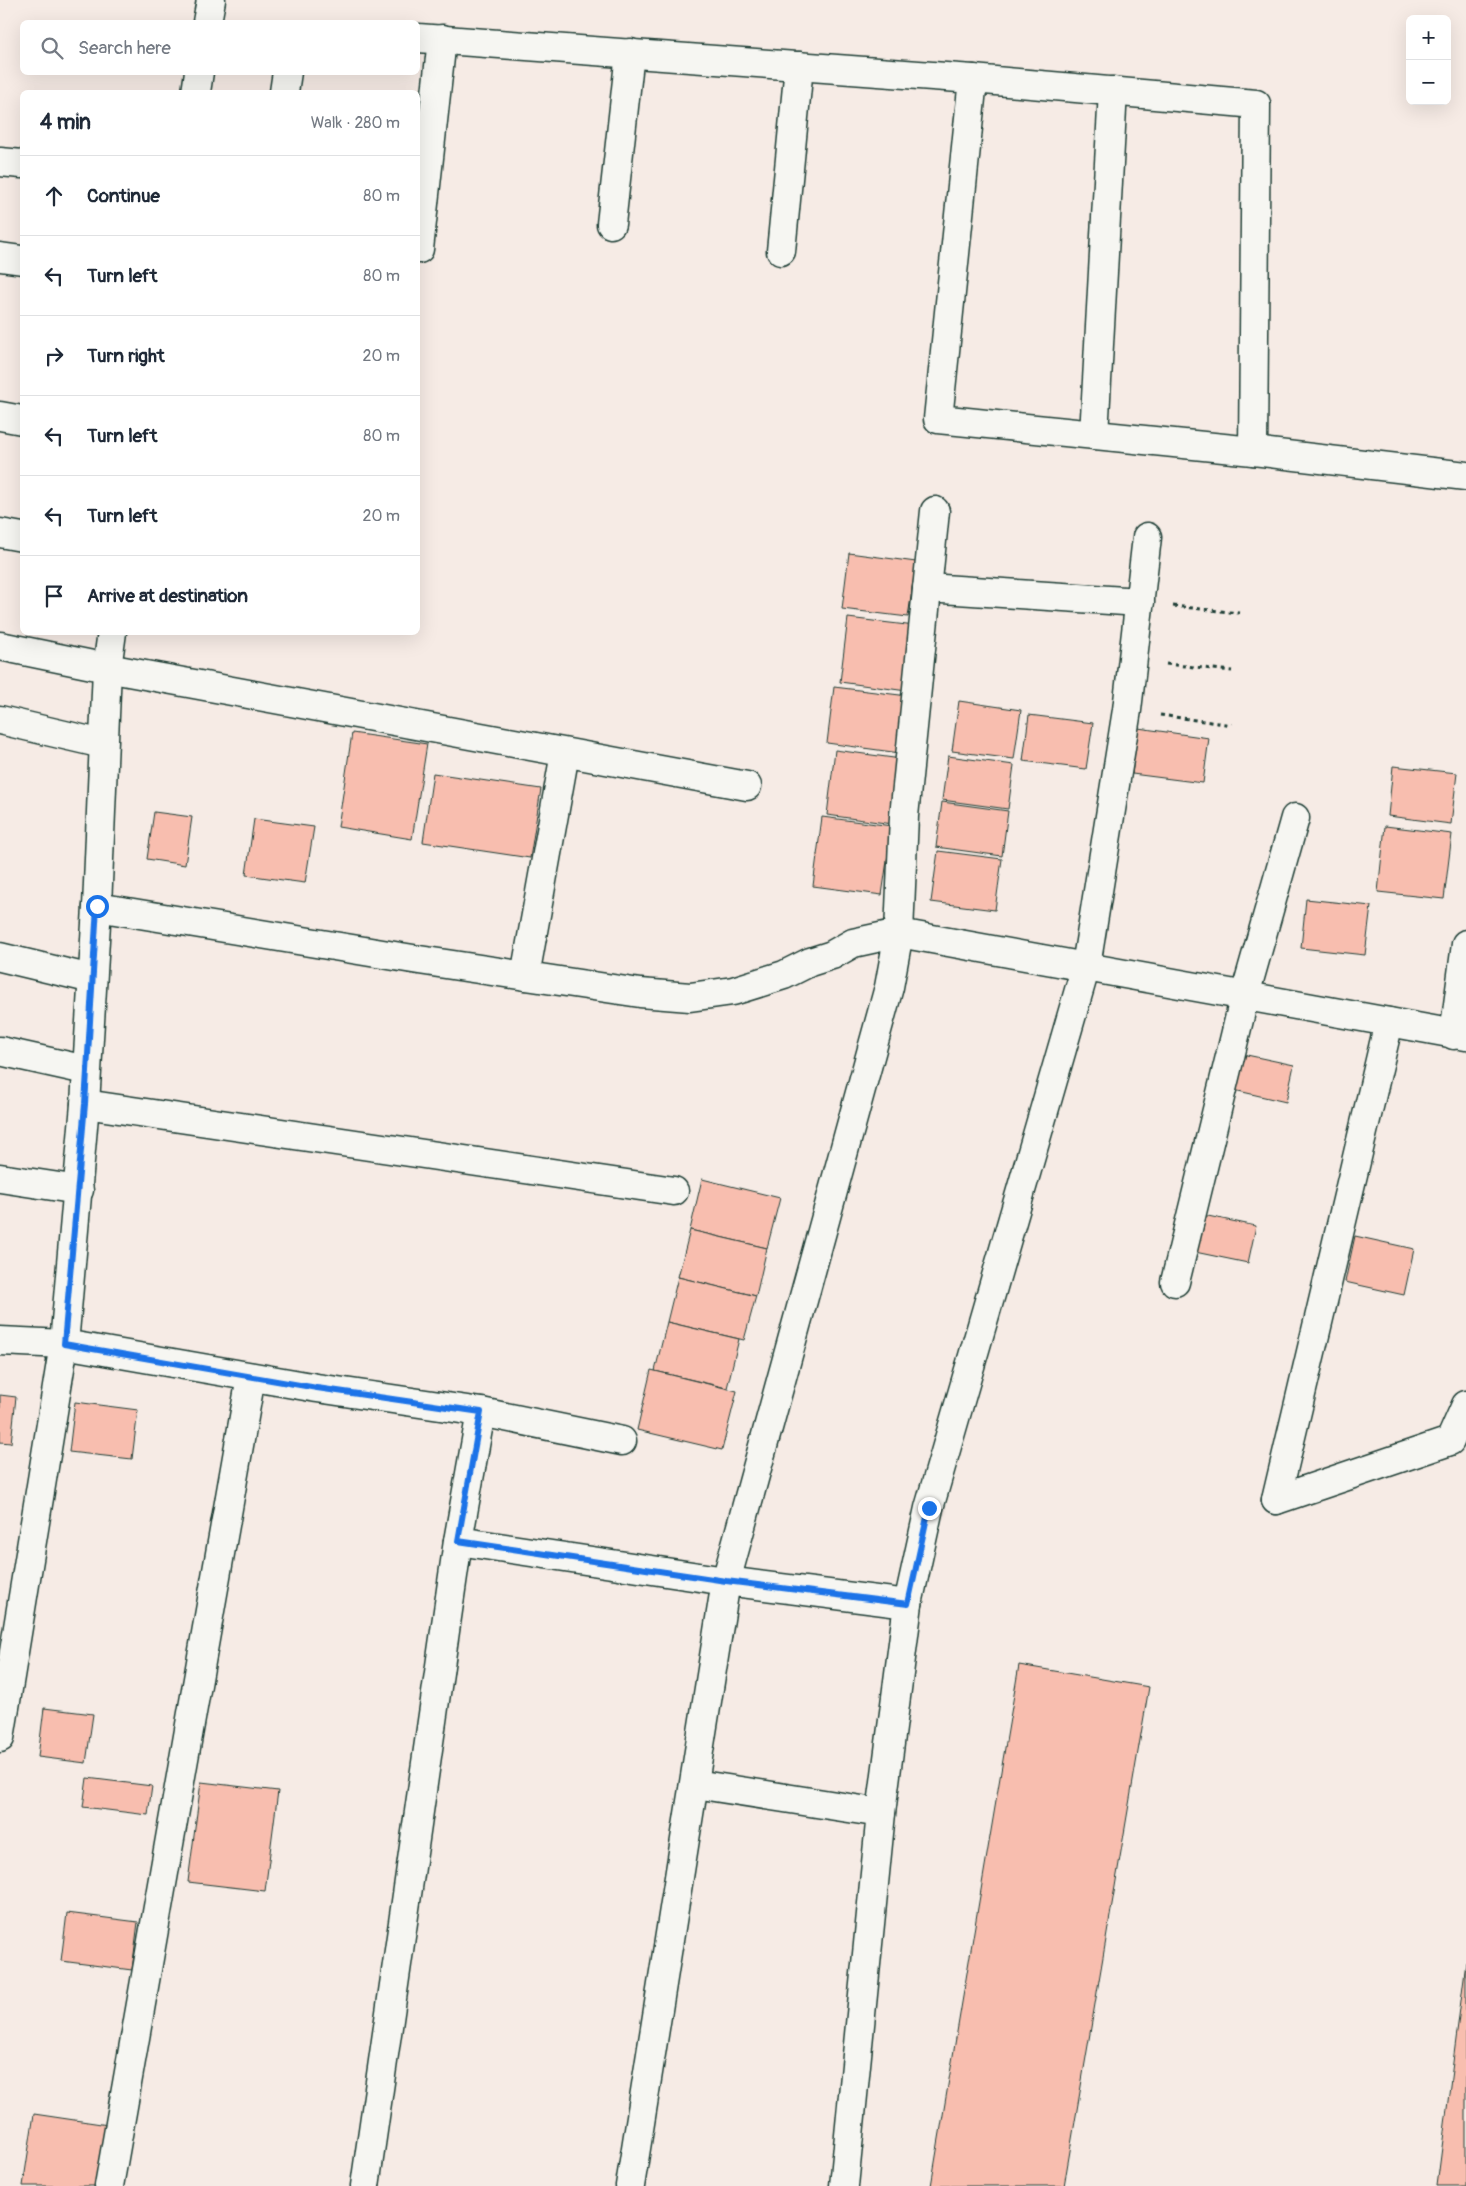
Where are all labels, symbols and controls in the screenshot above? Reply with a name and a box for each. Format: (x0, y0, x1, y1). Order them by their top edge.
map controls (1406, 15, 1451, 105)
button: + (1406, 15, 1451, 60)
search box (20, 20, 420, 75)
icon: search (38, 34, 66, 62)
text: Search here (78, 36, 171, 60)
button: − (1406, 60, 1451, 105)
text: 4 min (40, 109, 91, 136)
text: Walk · 280 m (311, 113, 400, 133)
icon: ahead (40, 182, 68, 210)
text: Continue (87, 184, 160, 208)
text: 80 m (363, 186, 400, 206)
icon: left (40, 262, 68, 290)
text: Turn left (87, 264, 157, 288)
text: 80 m (363, 266, 400, 286)
icon: right (40, 342, 68, 370)
text: Turn right (87, 344, 165, 368)
text: 20 m (362, 346, 400, 366)
icon: left (40, 422, 68, 450)
text: Turn left (87, 424, 157, 448)
text: 80 m (363, 426, 400, 446)
icon: left (40, 502, 68, 530)
text: Turn left (87, 504, 157, 528)
text: 20 m (362, 506, 400, 526)
icon: arrive (40, 582, 68, 610)
text: Arrive at destination (87, 584, 248, 608)
route start (86, 895, 109, 918)
route end (918, 1497, 941, 1520)

